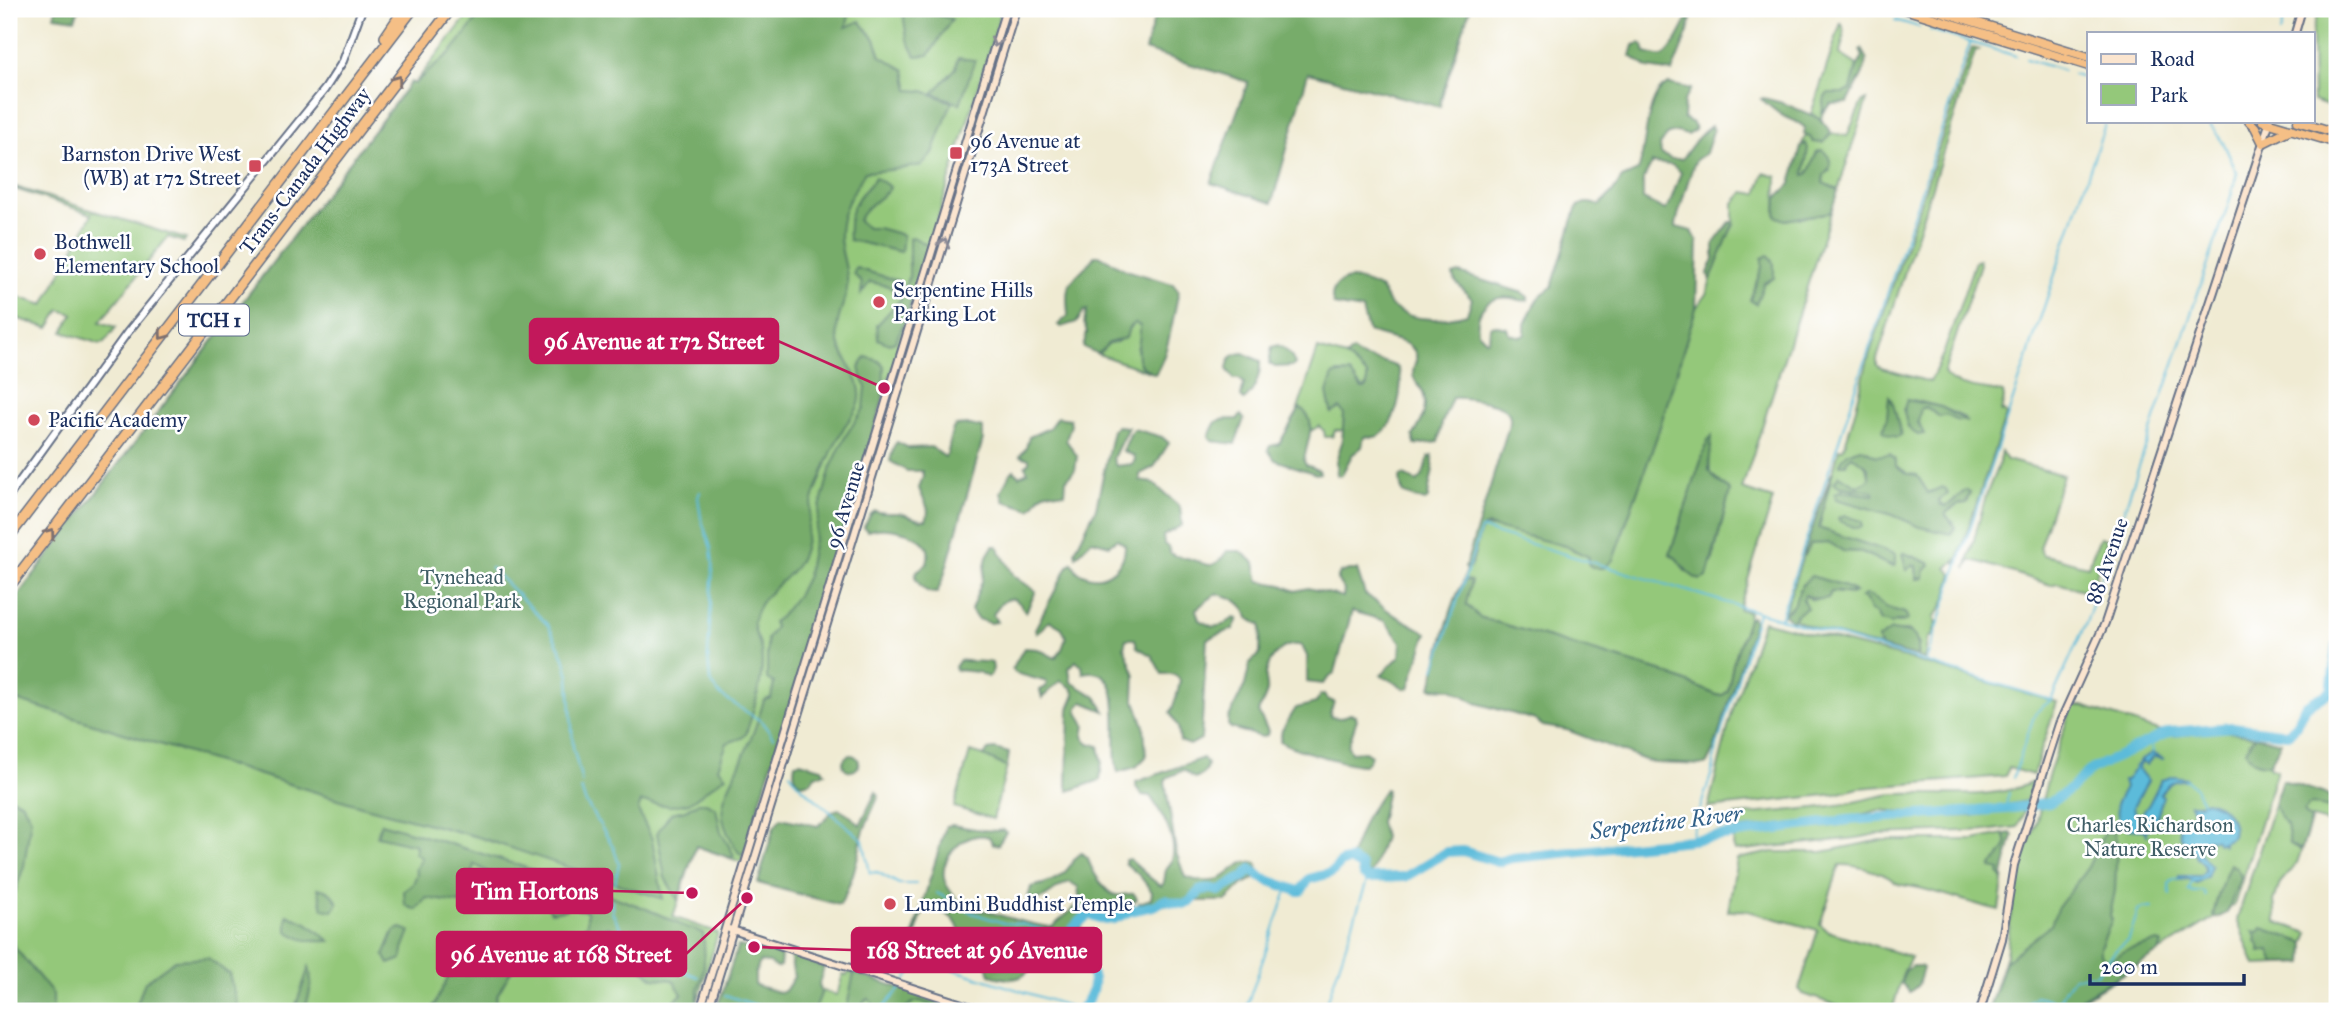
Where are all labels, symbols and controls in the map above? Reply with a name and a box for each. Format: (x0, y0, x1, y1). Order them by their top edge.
legend (2087, 32, 2314, 122)
one-way arrow (990, 36, 1005, 48)
text: Road (2150, 46, 2195, 72)
one-way arrow (388, 75, 401, 87)
street label: Trans-Canada Highway (234, 81, 377, 260)
text: Park (2150, 82, 2188, 108)
place label: 96 Avenue at 173A Street (970, 128, 1081, 178)
place label: Barnston Drive West (WB) at 172 Street (61, 141, 242, 191)
marker: 96 Avenue at 173A Street (948, 145, 964, 161)
marker: Barnston Drive West (WB) at 172 Street (247, 158, 263, 174)
place label: Bothwell Elementary School (54, 229, 219, 279)
one-way arrow (936, 237, 950, 249)
marker: Bothwell Elementary School (32, 246, 48, 262)
place label: Serpentine Hills Parking Lot (893, 277, 1033, 327)
marker: Serpentine Hills Parking Lot (871, 294, 887, 310)
road number: TCH 1 (179, 304, 249, 336)
callout: 96 Avenue at 172 Street (530, 319, 778, 363)
one-way arrow (158, 327, 171, 339)
text: 96 Avenue at 172 Street (544, 327, 765, 356)
place label: Pacific Academy (48, 407, 188, 433)
marker: Pacific Academy (26, 412, 42, 428)
street label: 96 Avenue (819, 458, 871, 552)
street label: 88 Avenue (2080, 514, 2134, 608)
one-way arrow (42, 528, 55, 541)
park label: Tynehead Regional Park (403, 564, 521, 614)
water label: Serpentine River (1587, 799, 1745, 846)
park label: Charles Richardson Nature Reserve (2066, 812, 2234, 862)
callout: Tim Hortons (457, 869, 612, 913)
text: Tim Hortons (470, 877, 599, 905)
place label: Lumbini Buddhist Temple (904, 891, 1133, 917)
marker: Lumbini Buddhist Temple (882, 896, 898, 912)
callout: 168 Street at 96 Avenue (852, 928, 1101, 972)
callout: 96 Avenue at 168 Street (437, 932, 686, 976)
text: 168 Street at 96 Avenue (866, 936, 1088, 965)
text: 96 Avenue at 168 Street (450, 940, 672, 969)
scale bar (2090, 943, 2244, 987)
text: 200 m (2101, 954, 2158, 980)

